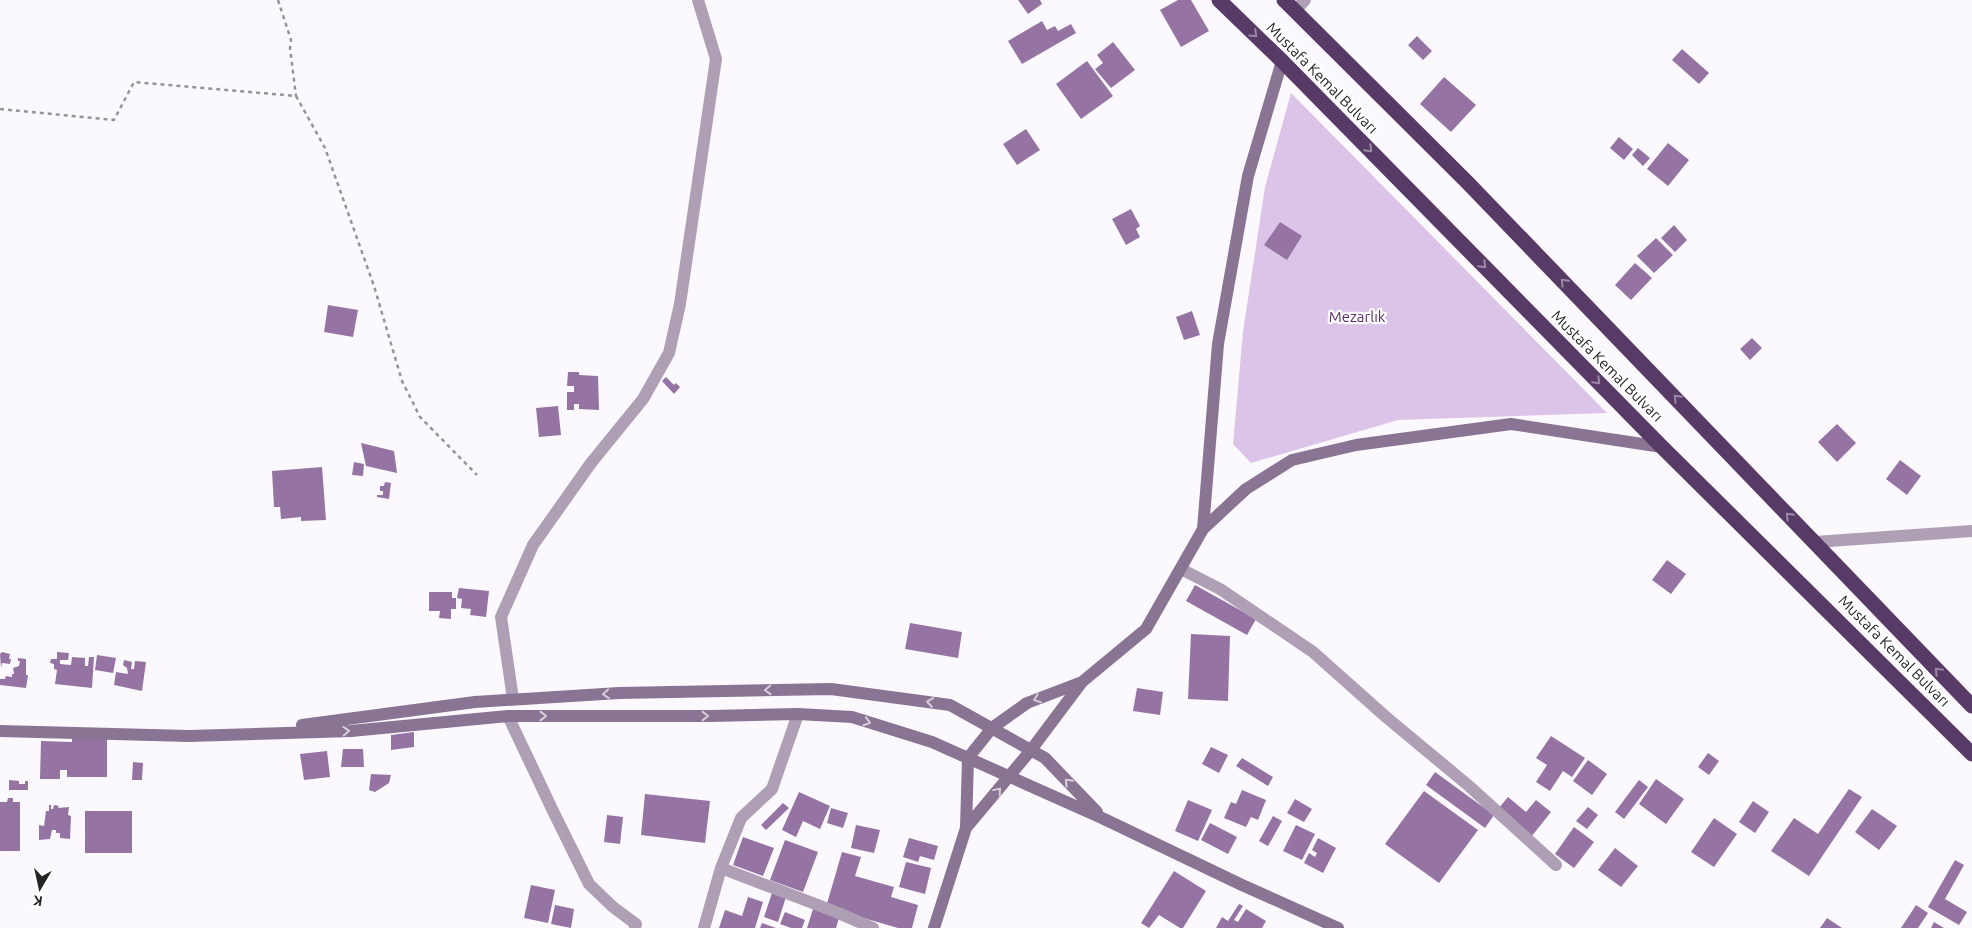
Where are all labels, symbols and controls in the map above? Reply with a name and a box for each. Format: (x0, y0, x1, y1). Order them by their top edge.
street label: Mustafa Kemal Bulvarı (1263, 19, 1381, 137)
one-way arrow (1248, 28, 1257, 37)
one-way arrow (1363, 143, 1372, 152)
one-way arrow (1477, 259, 1486, 268)
one-way arrow (1561, 278, 1570, 287)
street label: Mustafa Kemal Bulvarı (1548, 307, 1666, 425)
park label: Mezarlık (1329, 308, 1386, 325)
one-way arrow (1591, 375, 1600, 384)
one-way arrow (1674, 395, 1683, 404)
one-way arrow (1786, 512, 1795, 521)
street label: Mustafa Kemal Bulvarı (1835, 592, 1953, 710)
one-way arrow (1935, 668, 1944, 677)
one-way arrow (764, 685, 772, 695)
one-way arrow (602, 688, 610, 699)
one-way arrow (1033, 693, 1042, 703)
one-way arrow (926, 698, 934, 708)
one-way arrow (540, 711, 547, 721)
one-way arrow (702, 711, 710, 721)
one-way arrow (862, 716, 871, 726)
one-way arrow (342, 725, 350, 736)
one-way arrow (1065, 779, 1074, 788)
one-way arrow (992, 788, 1000, 797)
north arrow (15, 863, 65, 913)
text: K (31, 892, 44, 909)

